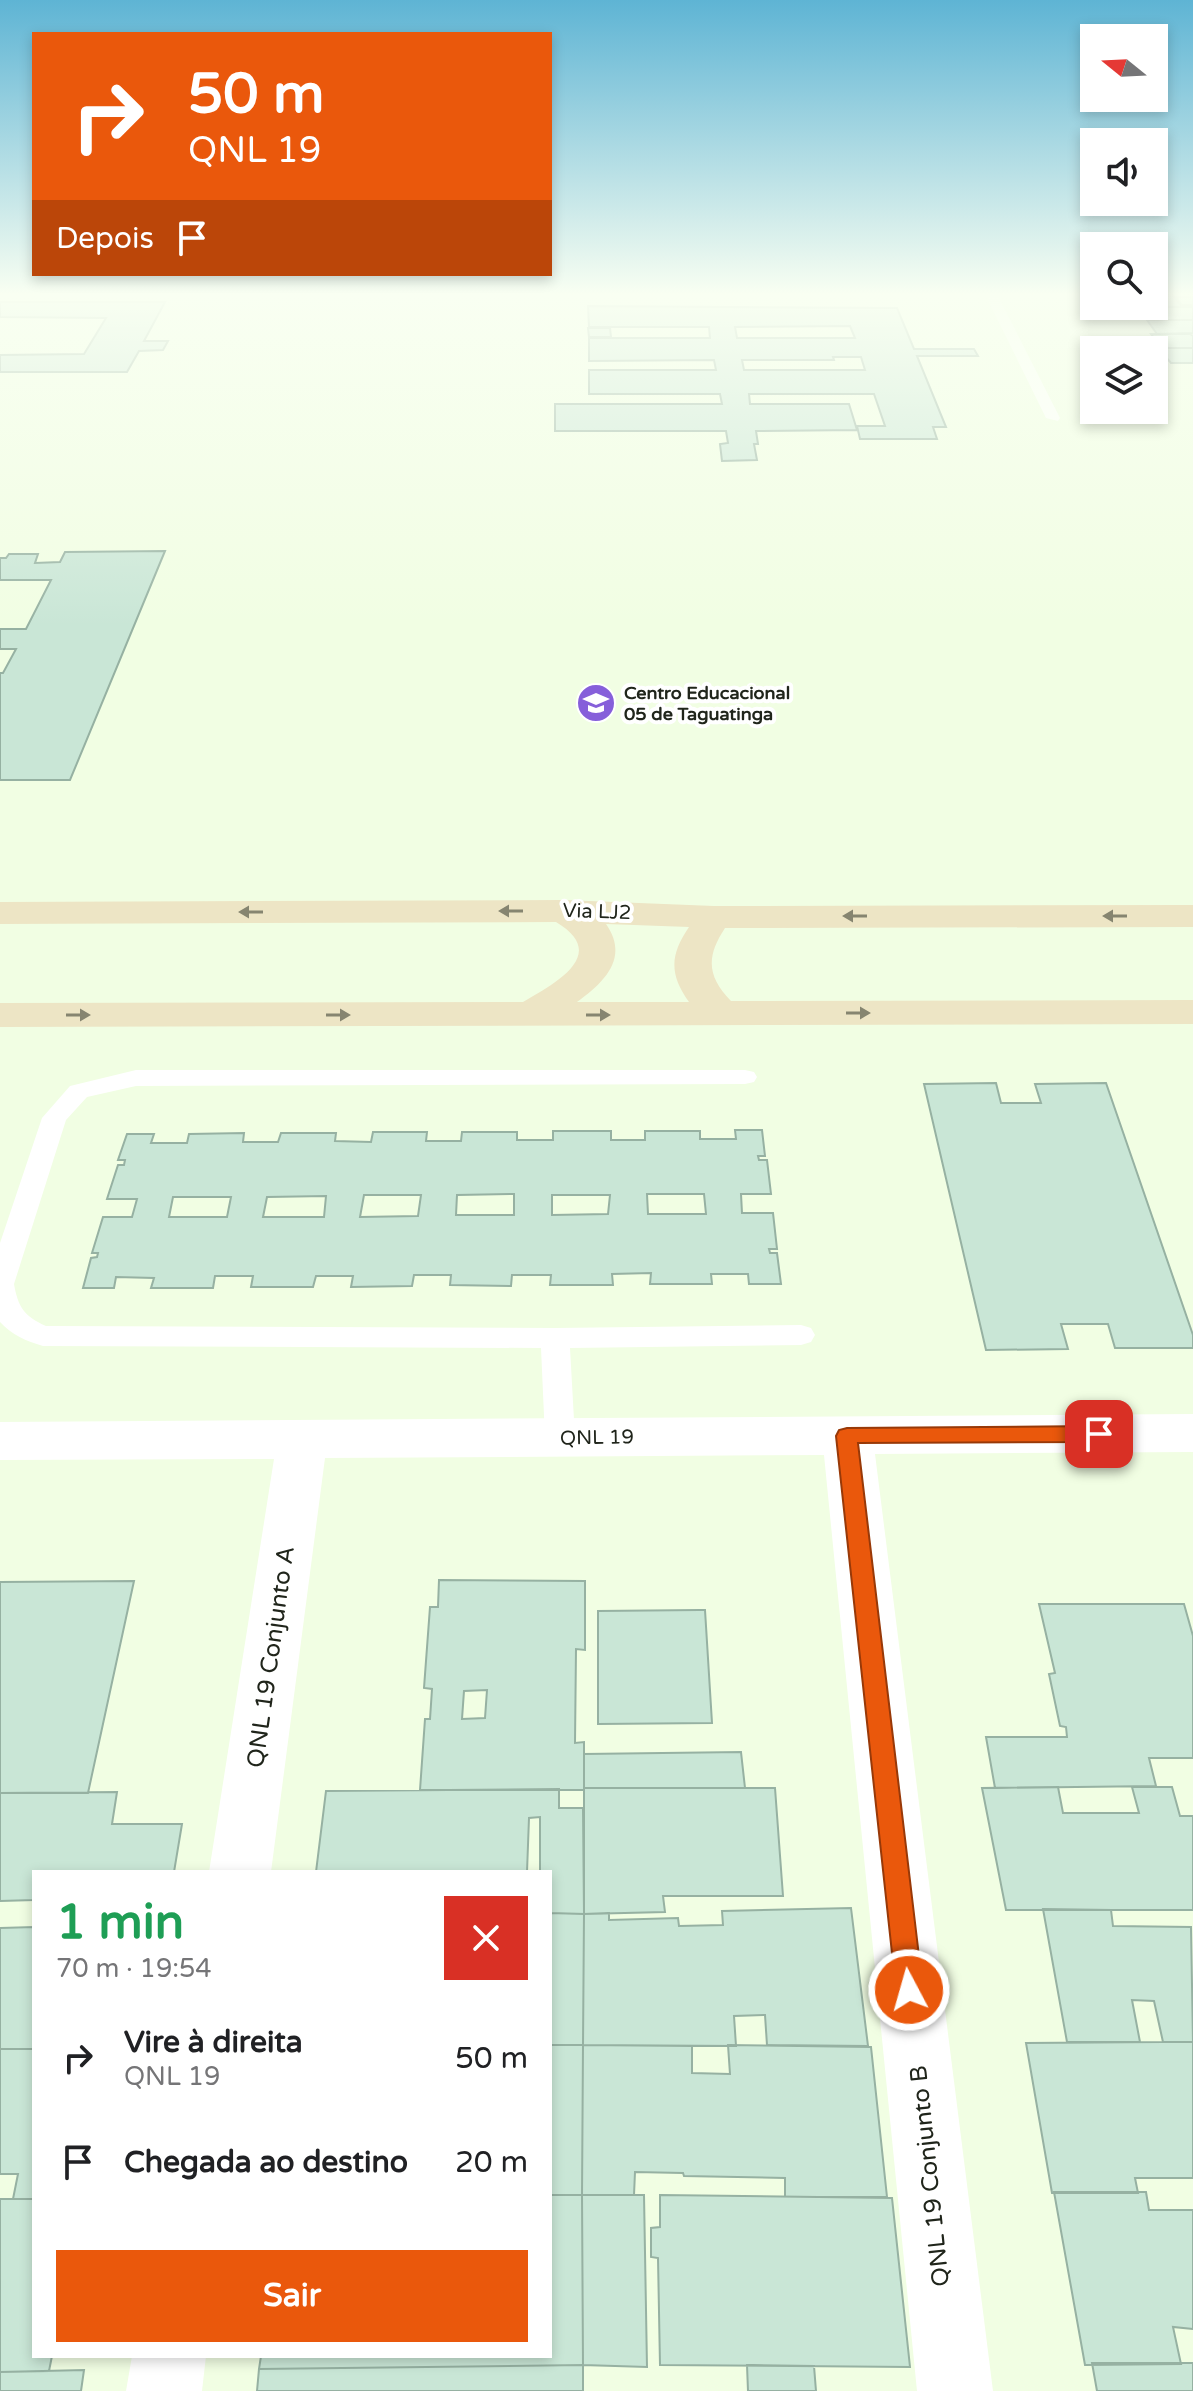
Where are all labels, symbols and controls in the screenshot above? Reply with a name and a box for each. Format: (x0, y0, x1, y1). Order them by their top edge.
north arrow (1080, 24, 1168, 112)
map controls (1080, 24, 1168, 424)
text: 50 m (188, 61, 324, 128)
icon: right (56, 64, 160, 168)
button: sound (1080, 128, 1168, 216)
text: QNL 19 (188, 129, 321, 172)
icon: arrive (170, 216, 214, 260)
text: Depois (56, 220, 154, 257)
button: search (1080, 232, 1168, 320)
button: layers (1080, 336, 1168, 424)
school or university icon: Centro Educacional 05 de Taguatinga (575, 682, 617, 724)
place label: Centro Educacional 05 de Taguatinga (624, 682, 790, 725)
street label: Via LJ2 (562, 899, 632, 925)
one-way arrow (498, 905, 523, 917)
one-way arrow (238, 906, 263, 918)
one-way arrow (842, 910, 867, 923)
one-way arrow (1102, 910, 1127, 922)
one-way arrow (846, 1007, 871, 1019)
one-way arrow (586, 1008, 611, 1021)
one-way arrow (66, 1009, 91, 1021)
one-way arrow (326, 1009, 351, 1021)
pin (1065, 1400, 1133, 1468)
icon: arrive (1077, 1412, 1121, 1456)
street label: QNL 19 (560, 1425, 634, 1451)
street label: QNL 19 Conjunto A (241, 1544, 301, 1770)
text: 1 min (56, 1894, 184, 1952)
button: close (444, 1896, 528, 1980)
position arrow (867, 1948, 951, 2032)
text: 70 m · 19:54 (56, 1953, 212, 1984)
text: Vire à direita (124, 2024, 303, 2061)
icon: right (56, 2036, 100, 2080)
text: 50 m (455, 2040, 528, 2077)
text: QNL 19 (124, 2061, 220, 2092)
street label: QNL 19 Conjunto B (904, 2064, 956, 2288)
icon: arrive (56, 2140, 100, 2184)
text: Chegada ao destino (124, 2144, 408, 2181)
text: 20 m (455, 2144, 528, 2181)
button: Sair (56, 2250, 528, 2342)

